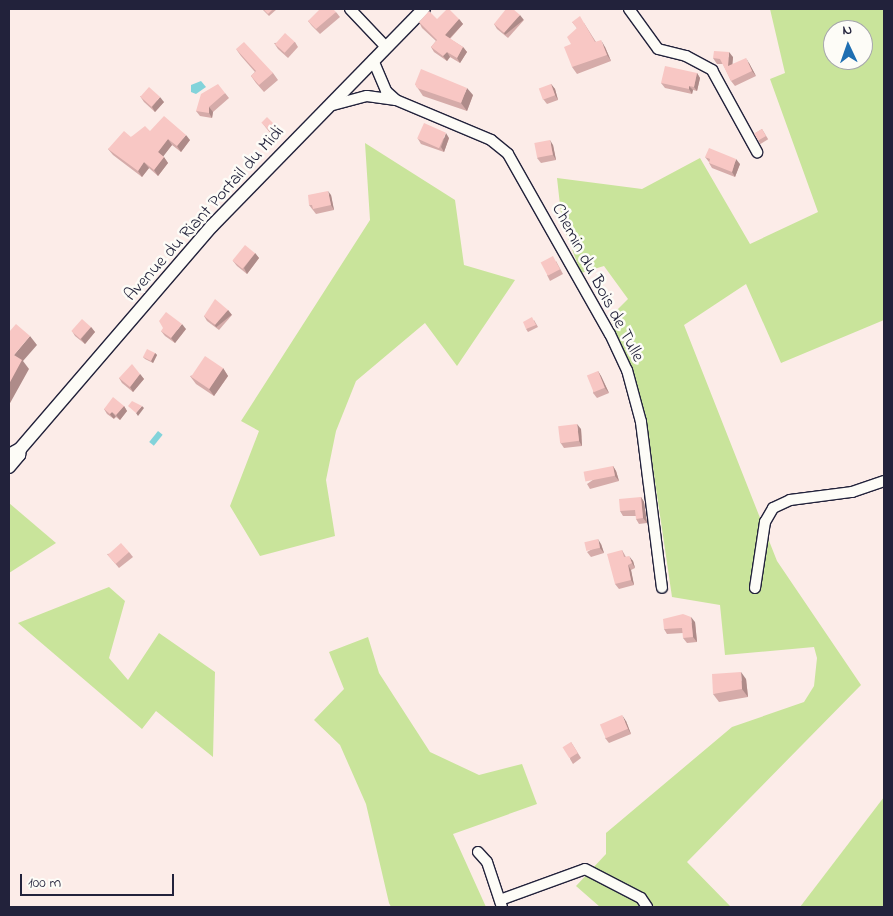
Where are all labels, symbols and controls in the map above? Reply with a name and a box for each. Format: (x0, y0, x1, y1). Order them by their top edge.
north arrow (823, 20, 873, 70)
text: N (842, 20, 853, 41)
street label: Avenue du Riant Portail du Midi (120, 122, 290, 306)
street label: Chemin du Bois de Tulle (546, 200, 648, 366)
scale bar (22, 864, 176, 896)
text: 100 m (28, 872, 61, 894)

